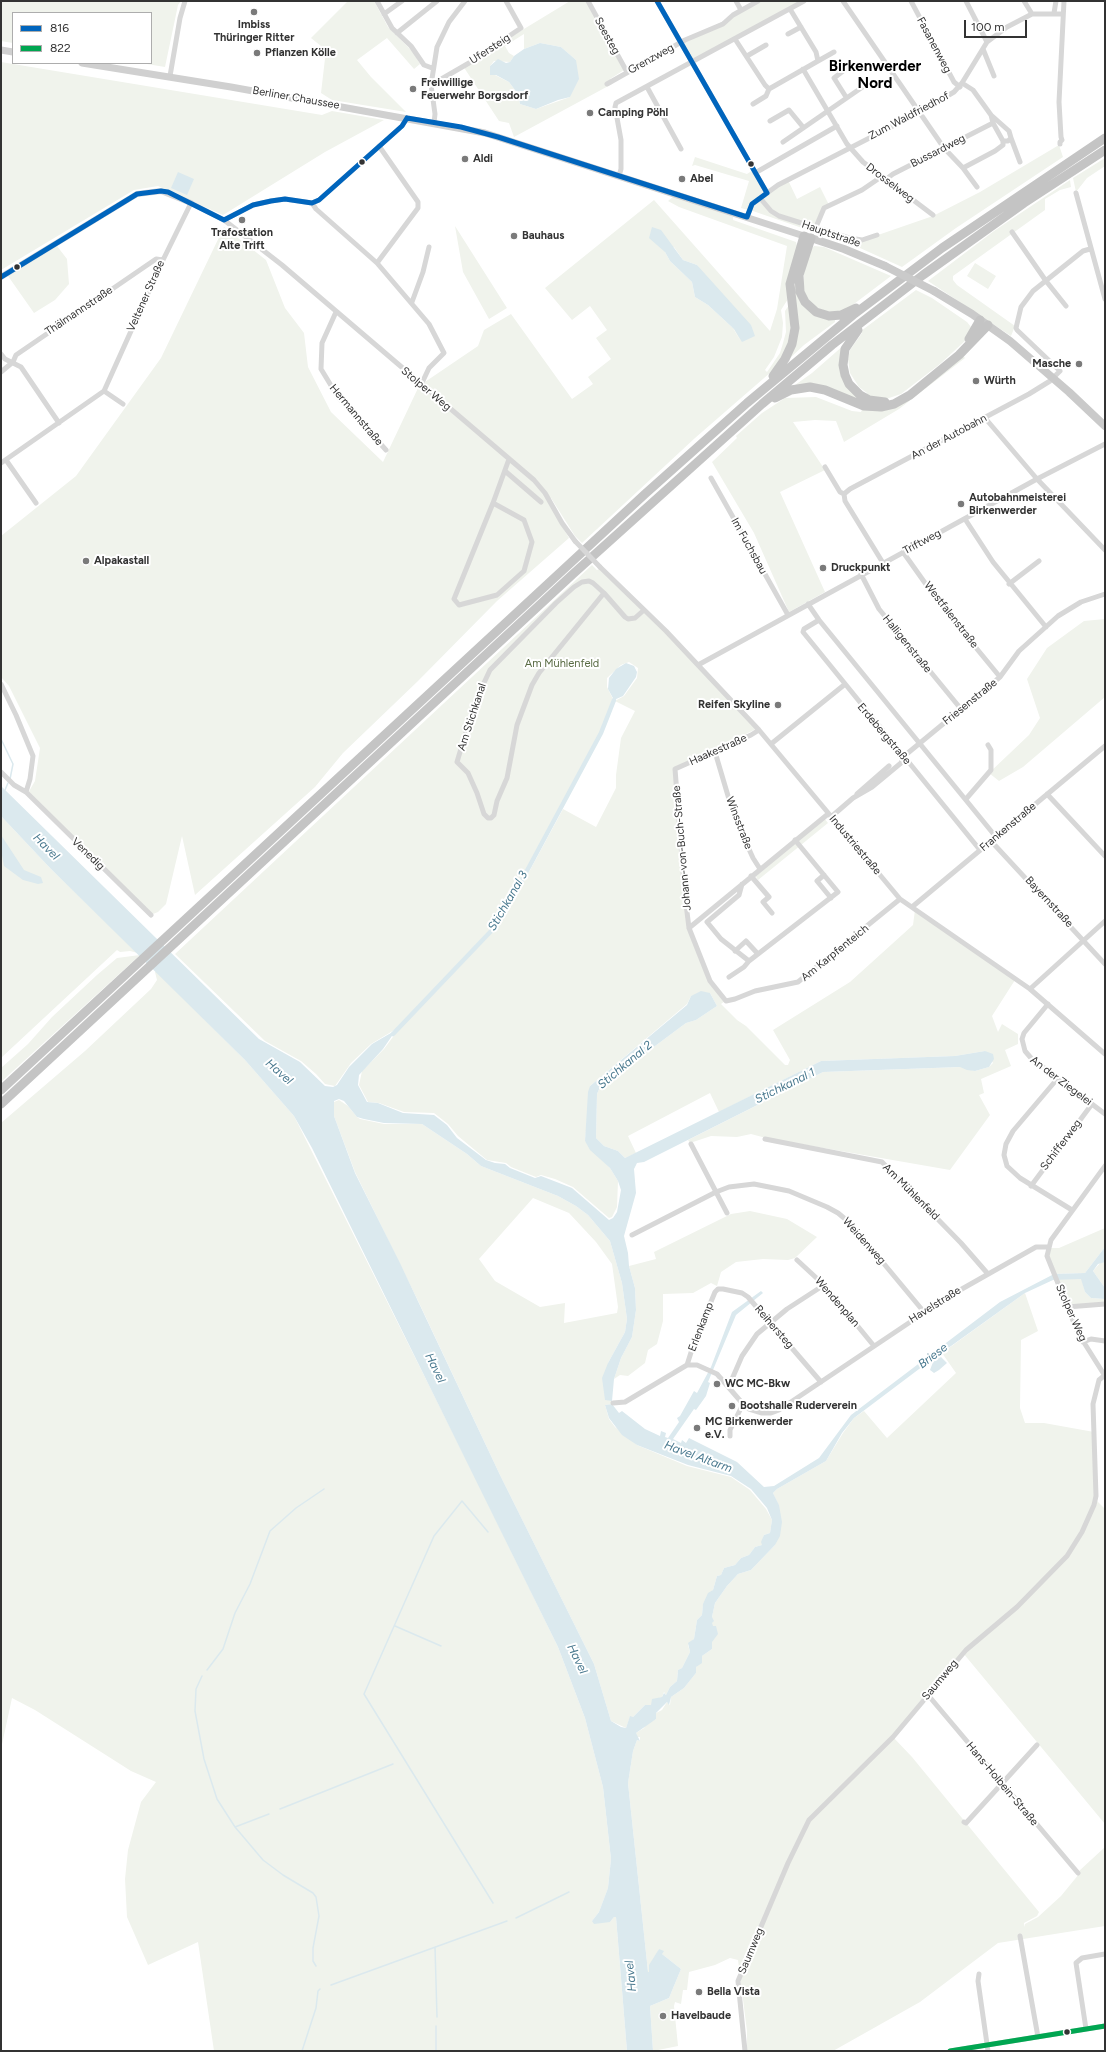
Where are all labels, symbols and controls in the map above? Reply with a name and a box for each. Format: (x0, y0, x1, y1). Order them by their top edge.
marker: Imbiss Thüringer Ritter (249, 7, 259, 17)
legend (12, 12, 152, 64)
scale bar (966, 12, 1029, 38)
street label: Seesteg (591, 15, 623, 57)
street label: Fasanenweg (914, 15, 954, 75)
place label: Imbiss Thüringer Ritter (214, 18, 294, 44)
text: 100 m (971, 20, 1005, 34)
text: 816 (50, 21, 69, 35)
street label: Ufersteig (467, 31, 513, 67)
text: 822 (50, 41, 71, 55)
street label: Grenzweg (626, 41, 676, 77)
place label: Pflanzen Kölle (265, 46, 336, 60)
marker: Pflanzen Kölle (252, 48, 262, 58)
district label: Birkenwerder Nord (829, 58, 921, 93)
place label: Freiwillige Feuerwehr Borgsdorf (421, 76, 528, 102)
street label: Berliner Chaussee (251, 84, 341, 112)
marker: Freiwillige Feuerwehr Borgsdorf (408, 84, 418, 94)
street label: Zum Waldfriedhof (867, 89, 951, 143)
place label: Camping Pöhl (598, 106, 668, 120)
marker: Camping Pöhl (585, 108, 595, 118)
street label: Bussardweg (908, 132, 968, 170)
place label: Aldi (473, 152, 493, 166)
marker: Aldi (460, 154, 470, 164)
unlabelled marker (357, 157, 367, 167)
unlabelled marker (746, 159, 756, 169)
street label: Drosselweg (863, 160, 917, 206)
place label: Abel (690, 172, 713, 186)
marker: Abel (677, 174, 687, 184)
marker: Trafostation Alte Trift (237, 215, 247, 225)
street label: Hauptstraße (800, 218, 862, 250)
place label: Trafostation Alte Trift (211, 226, 273, 252)
place label: Bauhaus (522, 229, 564, 243)
marker: Bauhaus (509, 231, 519, 241)
street label: Veltener Straße (124, 258, 168, 334)
unlabelled marker (12, 262, 22, 272)
street label: Thälmannstraße (43, 284, 115, 338)
place label: Masche (1032, 357, 1071, 371)
marker: Masche (1074, 359, 1084, 369)
street label: Stolper Weg (398, 364, 454, 414)
place label: Würth (984, 374, 1016, 388)
marker: Würth (971, 376, 981, 386)
street label: Hermannstraße (327, 382, 385, 448)
street label: An der Autobahn (909, 412, 989, 462)
place label: Autobahnmeisterei Birkenwerder (969, 491, 1066, 517)
marker: Autobahnmeisterei Birkenwerder (956, 499, 966, 509)
street label: Im Fuchsbau (728, 515, 770, 577)
street label: Triftweg (901, 527, 943, 557)
place label: Alpakastall (94, 554, 149, 568)
marker: Alpakastall (81, 556, 91, 566)
place label: Druckpunkt (831, 561, 890, 575)
marker: Druckpunkt (818, 563, 828, 573)
street label: Westfalenstraße (921, 579, 981, 651)
street label: Halligenstraße (880, 612, 934, 676)
park label: Am Mühlenfeld (525, 657, 599, 671)
street label: Friesenstraße (940, 676, 1000, 728)
street label: Am Stichkanal (455, 682, 489, 752)
place label: Reifen Skyline (698, 698, 770, 712)
marker: Reifen Skyline (773, 700, 783, 710)
street label: Erdebergstraße (854, 701, 914, 767)
street label: Haakestraße (687, 731, 749, 769)
street label: Johann-von-Buch-Straße (670, 785, 694, 911)
street label: Winsstraße (723, 795, 755, 851)
street label: Frankenstraße (977, 800, 1039, 854)
street label: Industriestraße (826, 812, 884, 878)
water label: Havel (30, 831, 62, 863)
street label: Venedig (69, 835, 107, 873)
water label: Stichkanal 3 (485, 869, 531, 933)
street label: Bayernstraße (1022, 874, 1076, 930)
street label: Am Karpfenteich (799, 922, 871, 984)
water label: Stichkanal 2 (595, 1038, 655, 1092)
street label: An der Ziegelei (1027, 1053, 1095, 1109)
water label: Havel (262, 1056, 296, 1088)
water label: Stichkanal 1 (753, 1065, 817, 1107)
street label: Schifferweg (1038, 1117, 1084, 1173)
street label: Am Mühlenfeld (880, 1161, 942, 1223)
street label: Weidenweg (840, 1215, 888, 1267)
street label: Wendenplan (812, 1274, 862, 1330)
street label: Stolper Weg (1053, 1282, 1089, 1344)
street label: Havelstraße (907, 1284, 963, 1326)
street label: Erlenkamp (686, 1301, 716, 1353)
street label: Reihersteg (752, 1303, 796, 1351)
water label: Briese (915, 1340, 951, 1372)
water label: Havel (422, 1351, 448, 1385)
place label: WC MC-Bkw (725, 1377, 790, 1391)
marker: WC MC-Bkw (712, 1379, 722, 1389)
place label: Bootshalle Ruderverein (740, 1399, 857, 1413)
marker: Bootshalle Ruderverein (727, 1401, 737, 1411)
place label: MC Birkenwerder e.V. (705, 1415, 793, 1441)
marker: MC Birkenwerder e.V. (692, 1423, 702, 1433)
water label: Havel Altarm (662, 1438, 734, 1476)
water label: Havel (564, 1642, 590, 1676)
street label: Saumweg (919, 1657, 961, 1703)
street label: Hans-Holbein-Straße (963, 1740, 1041, 1828)
street label: Saumweg (735, 1926, 767, 1976)
water label: Havel (622, 1960, 640, 1992)
place label: Bella Vista (707, 1985, 760, 1999)
marker: Bella Vista (694, 1987, 704, 1997)
place label: Havelbaude (671, 2009, 731, 2023)
marker: Havelbaude (658, 2011, 668, 2021)
unlabelled marker (1062, 2027, 1072, 2037)

